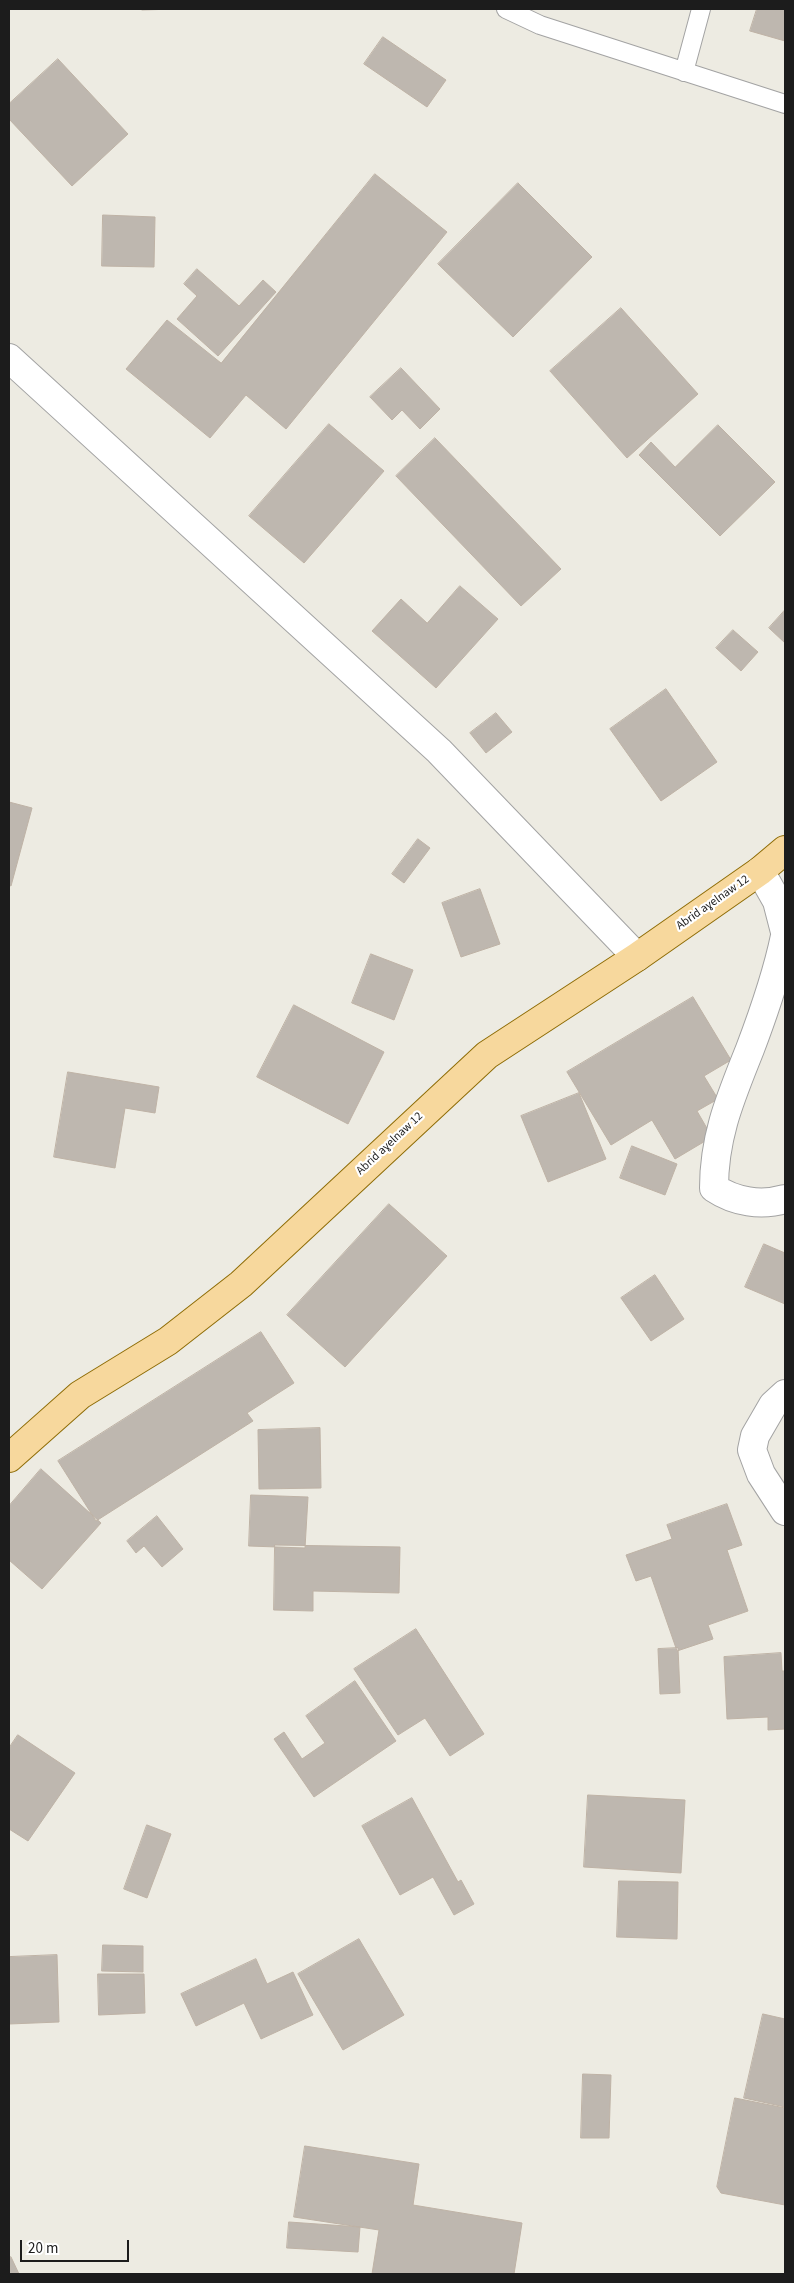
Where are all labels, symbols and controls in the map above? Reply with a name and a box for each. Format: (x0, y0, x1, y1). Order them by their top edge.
street label: Abrid aɣelnaw 12 (674, 873, 752, 933)
street label: Abrid aɣelnaw 12 (354, 1110, 426, 1178)
scale bar (22, 2230, 131, 2262)
text: 20 m (28, 2238, 58, 2259)

